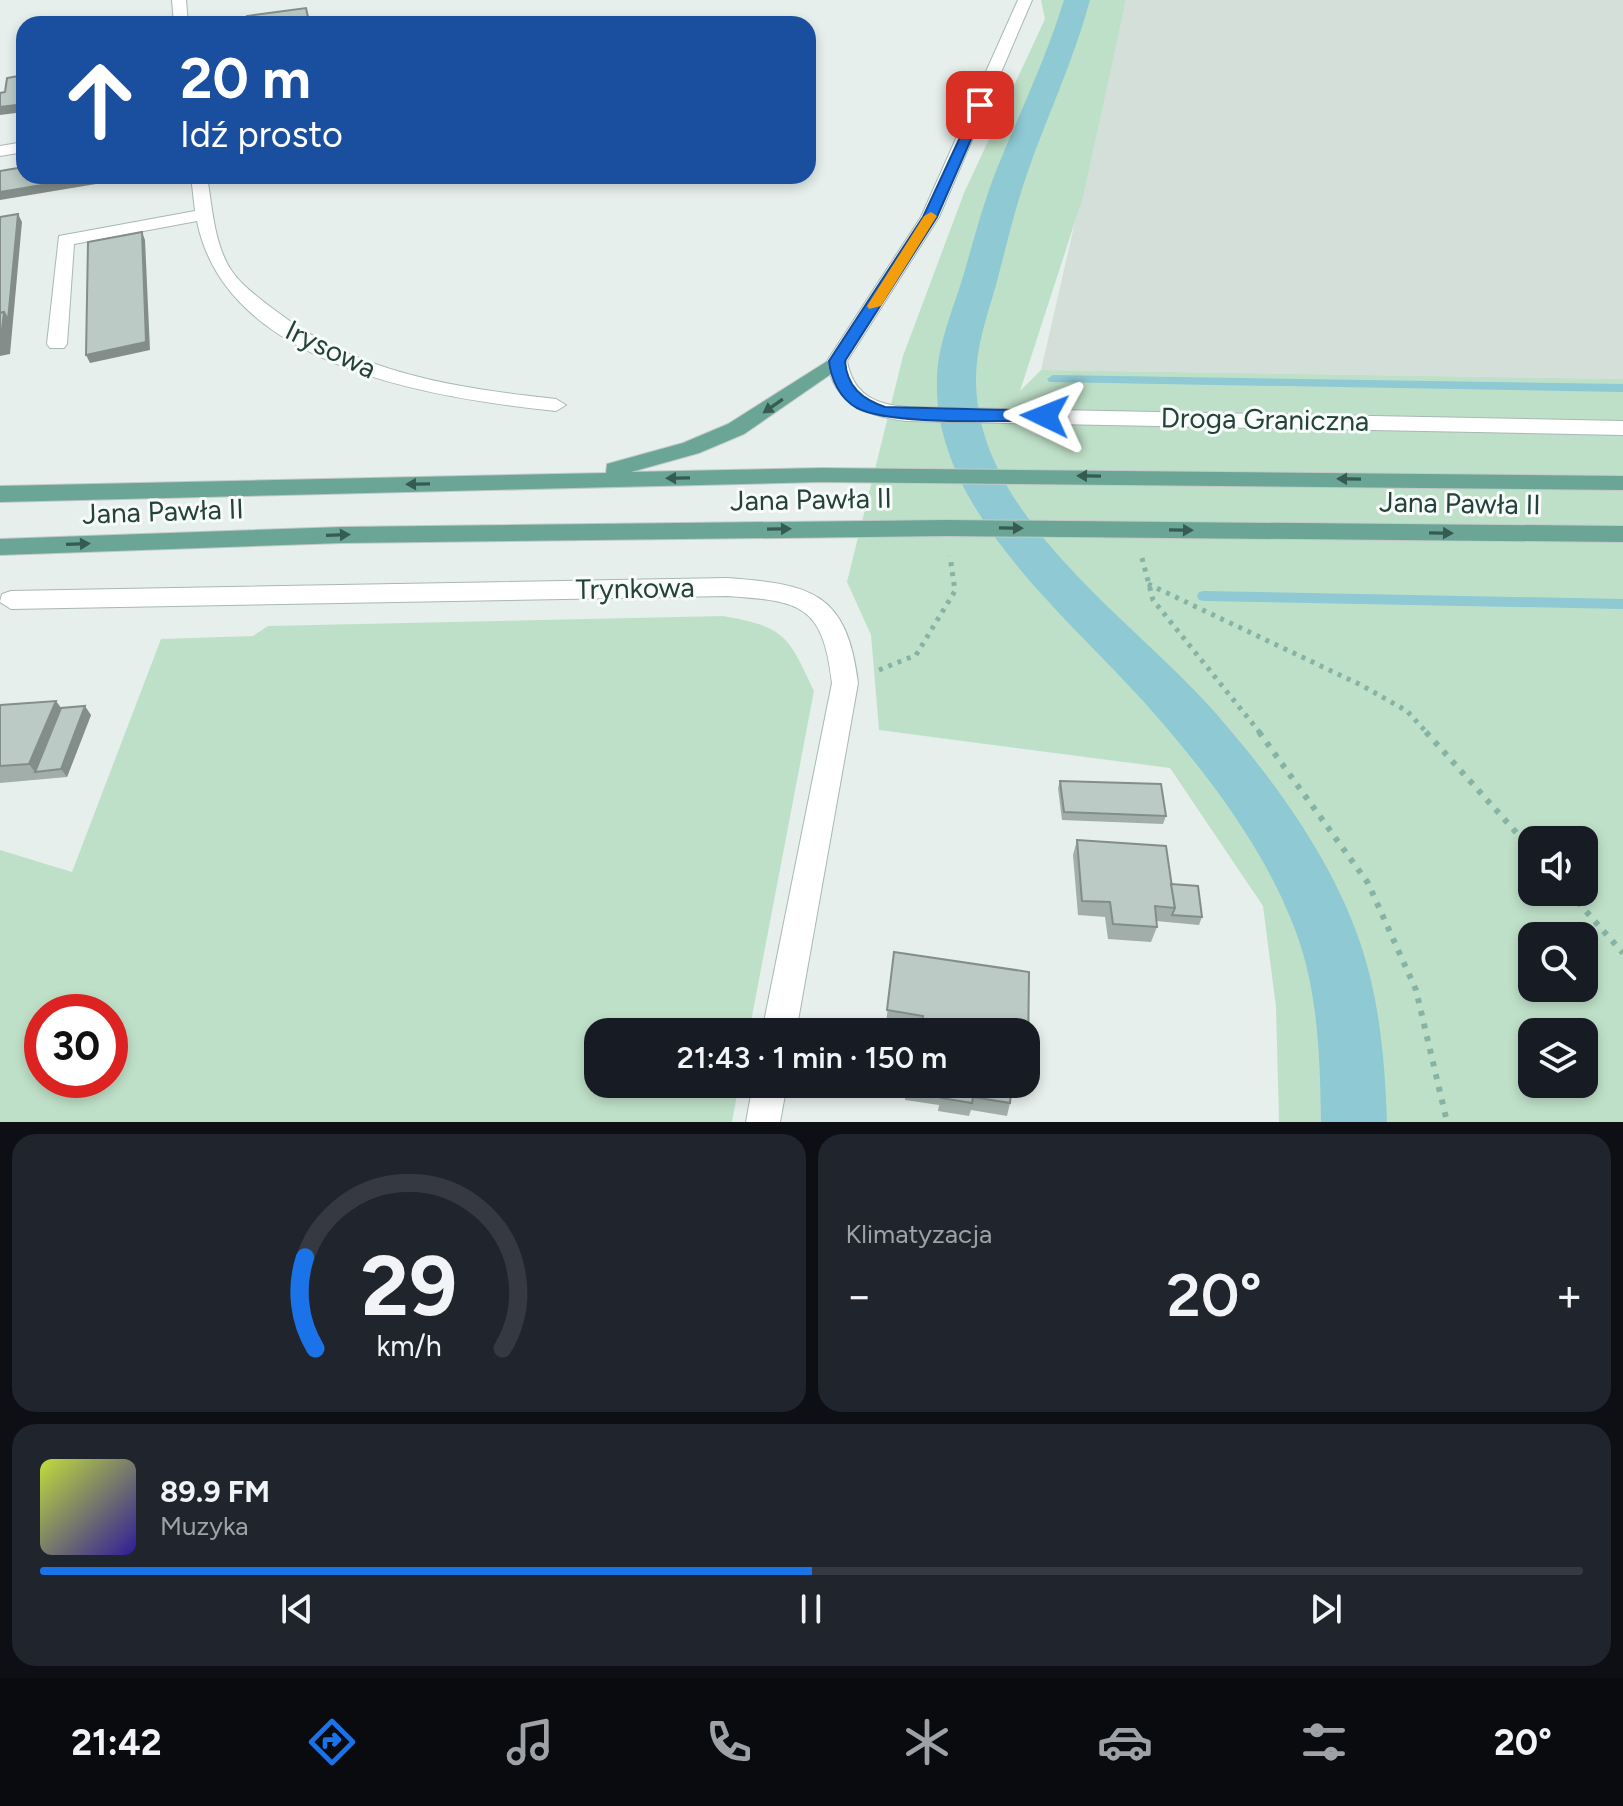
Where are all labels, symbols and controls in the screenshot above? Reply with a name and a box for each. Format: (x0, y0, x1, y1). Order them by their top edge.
text: 20 m (180, 45, 311, 112)
icon: ahead (48, 48, 152, 152)
pin (946, 71, 1014, 139)
icon: arrive (958, 83, 1002, 127)
text: Idź prosto (180, 113, 343, 156)
street label: Irysowa (280, 313, 382, 385)
position arrow (1003, 374, 1087, 458)
one-way arrow (763, 398, 784, 413)
street label: Droga Graniczna (1160, 400, 1370, 438)
one-way arrow (1076, 470, 1101, 482)
one-way arrow (665, 472, 690, 484)
one-way arrow (1336, 473, 1361, 486)
one-way arrow (405, 477, 430, 490)
street label: Jana Pawła II (730, 481, 892, 517)
street label: Jana Pawła II (1379, 485, 1541, 521)
street label: Jana Pawła II (82, 491, 244, 531)
one-way arrow (999, 522, 1024, 535)
one-way arrow (767, 523, 792, 535)
one-way arrow (1169, 524, 1194, 536)
one-way arrow (1429, 527, 1454, 539)
one-way arrow (326, 529, 351, 542)
one-way arrow (66, 538, 91, 551)
street label: Trynkowa (575, 570, 695, 606)
map controls (1518, 826, 1598, 1098)
button: sound (1518, 826, 1598, 906)
button: search (1518, 922, 1598, 1002)
speed limit sign: 30 (24, 994, 128, 1098)
button: layers (1518, 1018, 1598, 1098)
text: 21:43 · 1 min · 150 m (677, 1039, 947, 1076)
text: Klimatyzacja (846, 1218, 992, 1250)
text: 29 (361, 1236, 457, 1336)
text: 20° (1167, 1259, 1262, 1331)
text: − (846, 1269, 873, 1322)
text: + (1556, 1269, 1583, 1322)
text: km/h (376, 1329, 441, 1363)
text: 89.9 FM (160, 1473, 270, 1510)
text: Muzyka (160, 1510, 249, 1542)
icon: previous (275, 1587, 319, 1631)
icon: pause (789, 1587, 833, 1631)
icon: next (1304, 1587, 1348, 1631)
icon: directions (304, 1714, 360, 1770)
icon: music (502, 1714, 558, 1770)
icon: phone (701, 1714, 757, 1770)
icon: climate (899, 1714, 955, 1770)
icon: car (1097, 1714, 1153, 1770)
icon: filters (1296, 1714, 1352, 1770)
text: 21:42 (71, 1721, 162, 1764)
text: 20° (1494, 1721, 1552, 1764)

